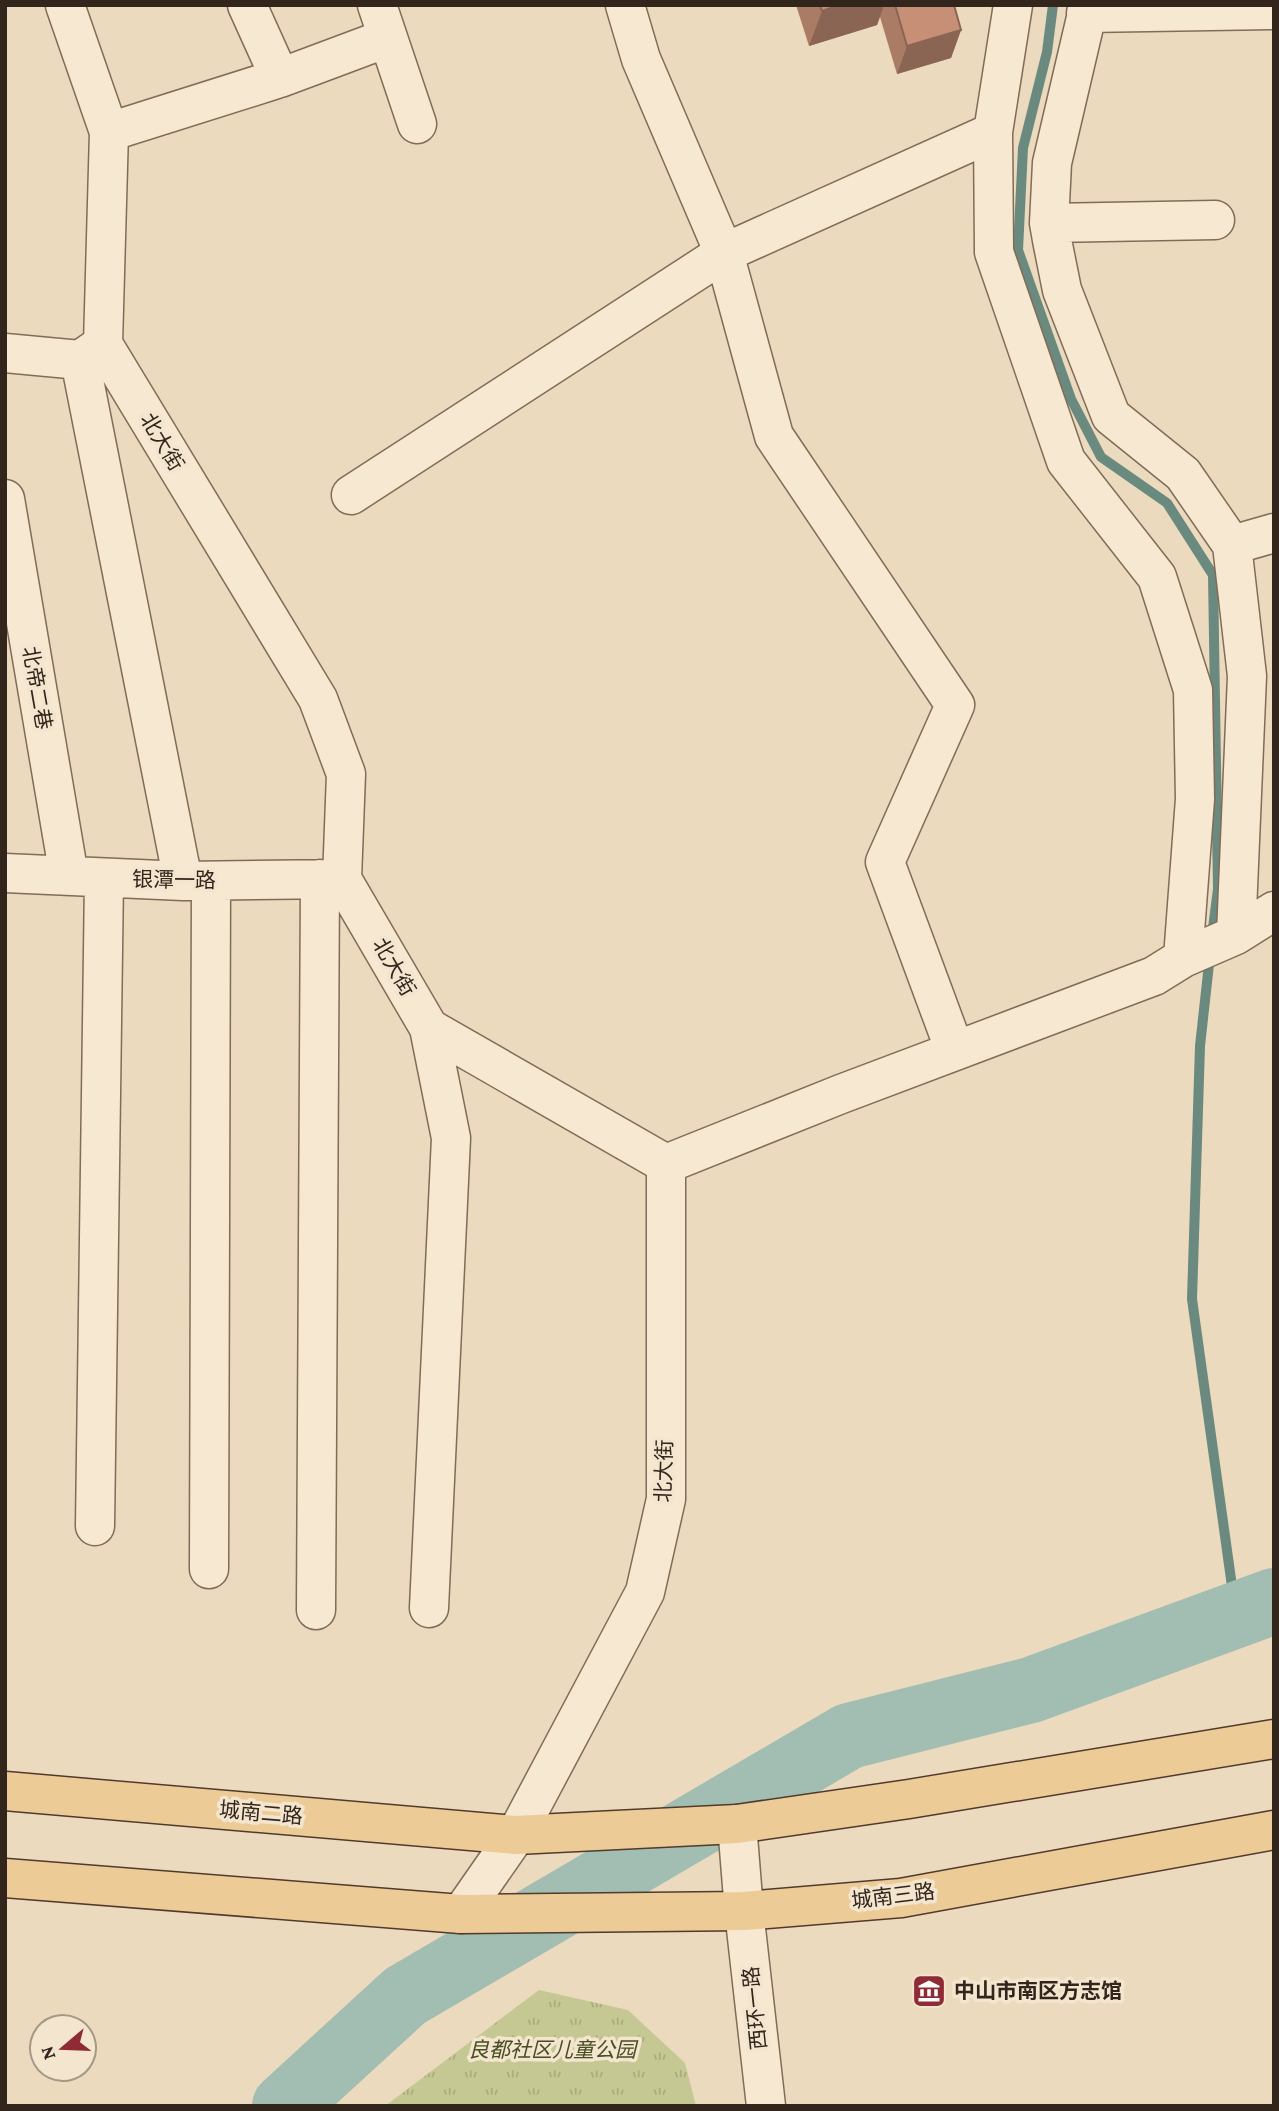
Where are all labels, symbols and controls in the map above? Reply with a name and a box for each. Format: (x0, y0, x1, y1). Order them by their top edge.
street label: 北大街 (135, 409, 189, 475)
street label: 北帝二巷 (18, 645, 56, 731)
street label: 银潭一路 (132, 867, 216, 893)
street label: 北大街 (368, 934, 420, 1000)
street label: 北大街 (651, 1439, 677, 1503)
street label: 城南二路 (218, 1797, 304, 1829)
street label: 城南三路 (850, 1879, 936, 1913)
street label: 西环一路 (739, 1965, 771, 2051)
museum icon: 中山市南区方志馆 (910, 1972, 948, 2010)
place label: 中山市南区方志馆 (954, 1979, 1122, 2003)
north arrow (28, 2013, 98, 2083)
park label: 良都社区儿童公园 (468, 2038, 639, 2062)
text: N (35, 2044, 59, 2063)

